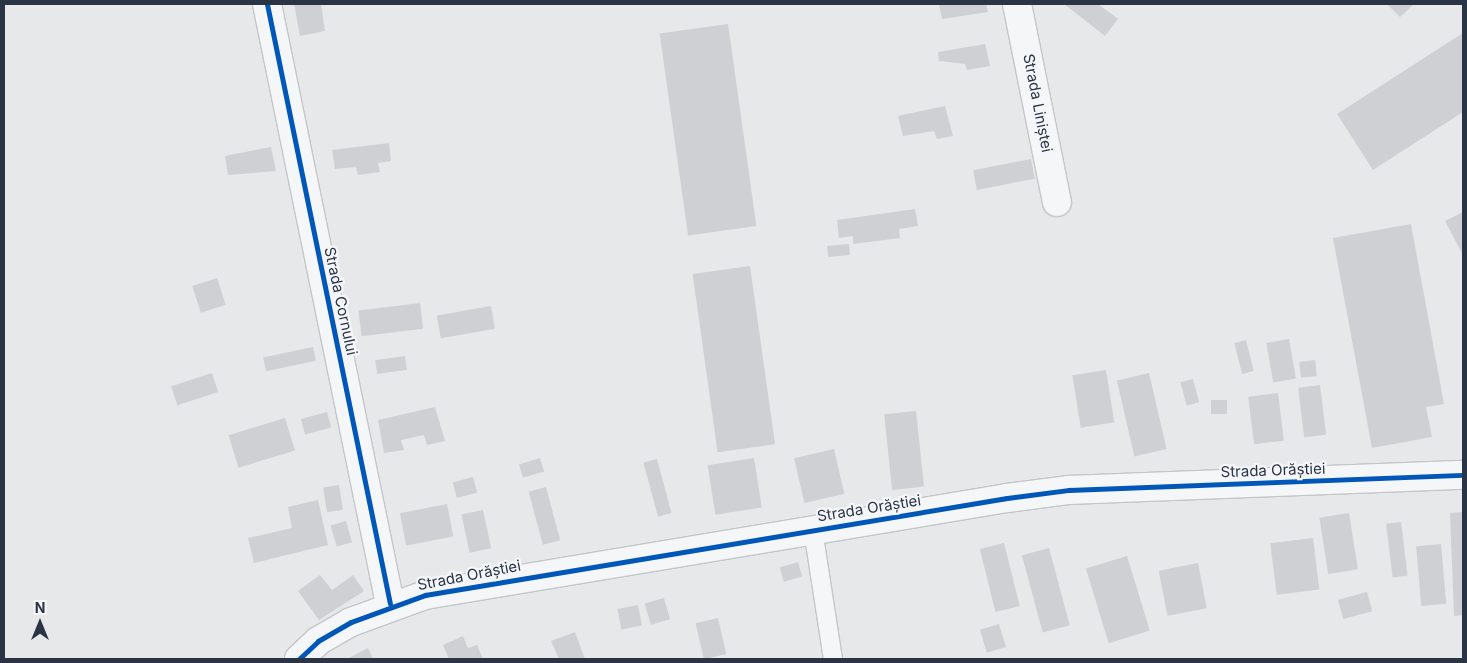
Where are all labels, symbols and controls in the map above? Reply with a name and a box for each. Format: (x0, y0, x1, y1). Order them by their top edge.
street label: Strada Liniștei (1020, 52, 1056, 154)
street label: Strada Cornului (321, 245, 361, 357)
street label: Strada Orăștiei (1220, 459, 1326, 481)
street label: Strada Orăștiei (816, 491, 922, 525)
street label: Strada Orăștiei (416, 556, 522, 594)
north arrow (15, 598, 65, 648)
text: N (35, 599, 45, 616)

